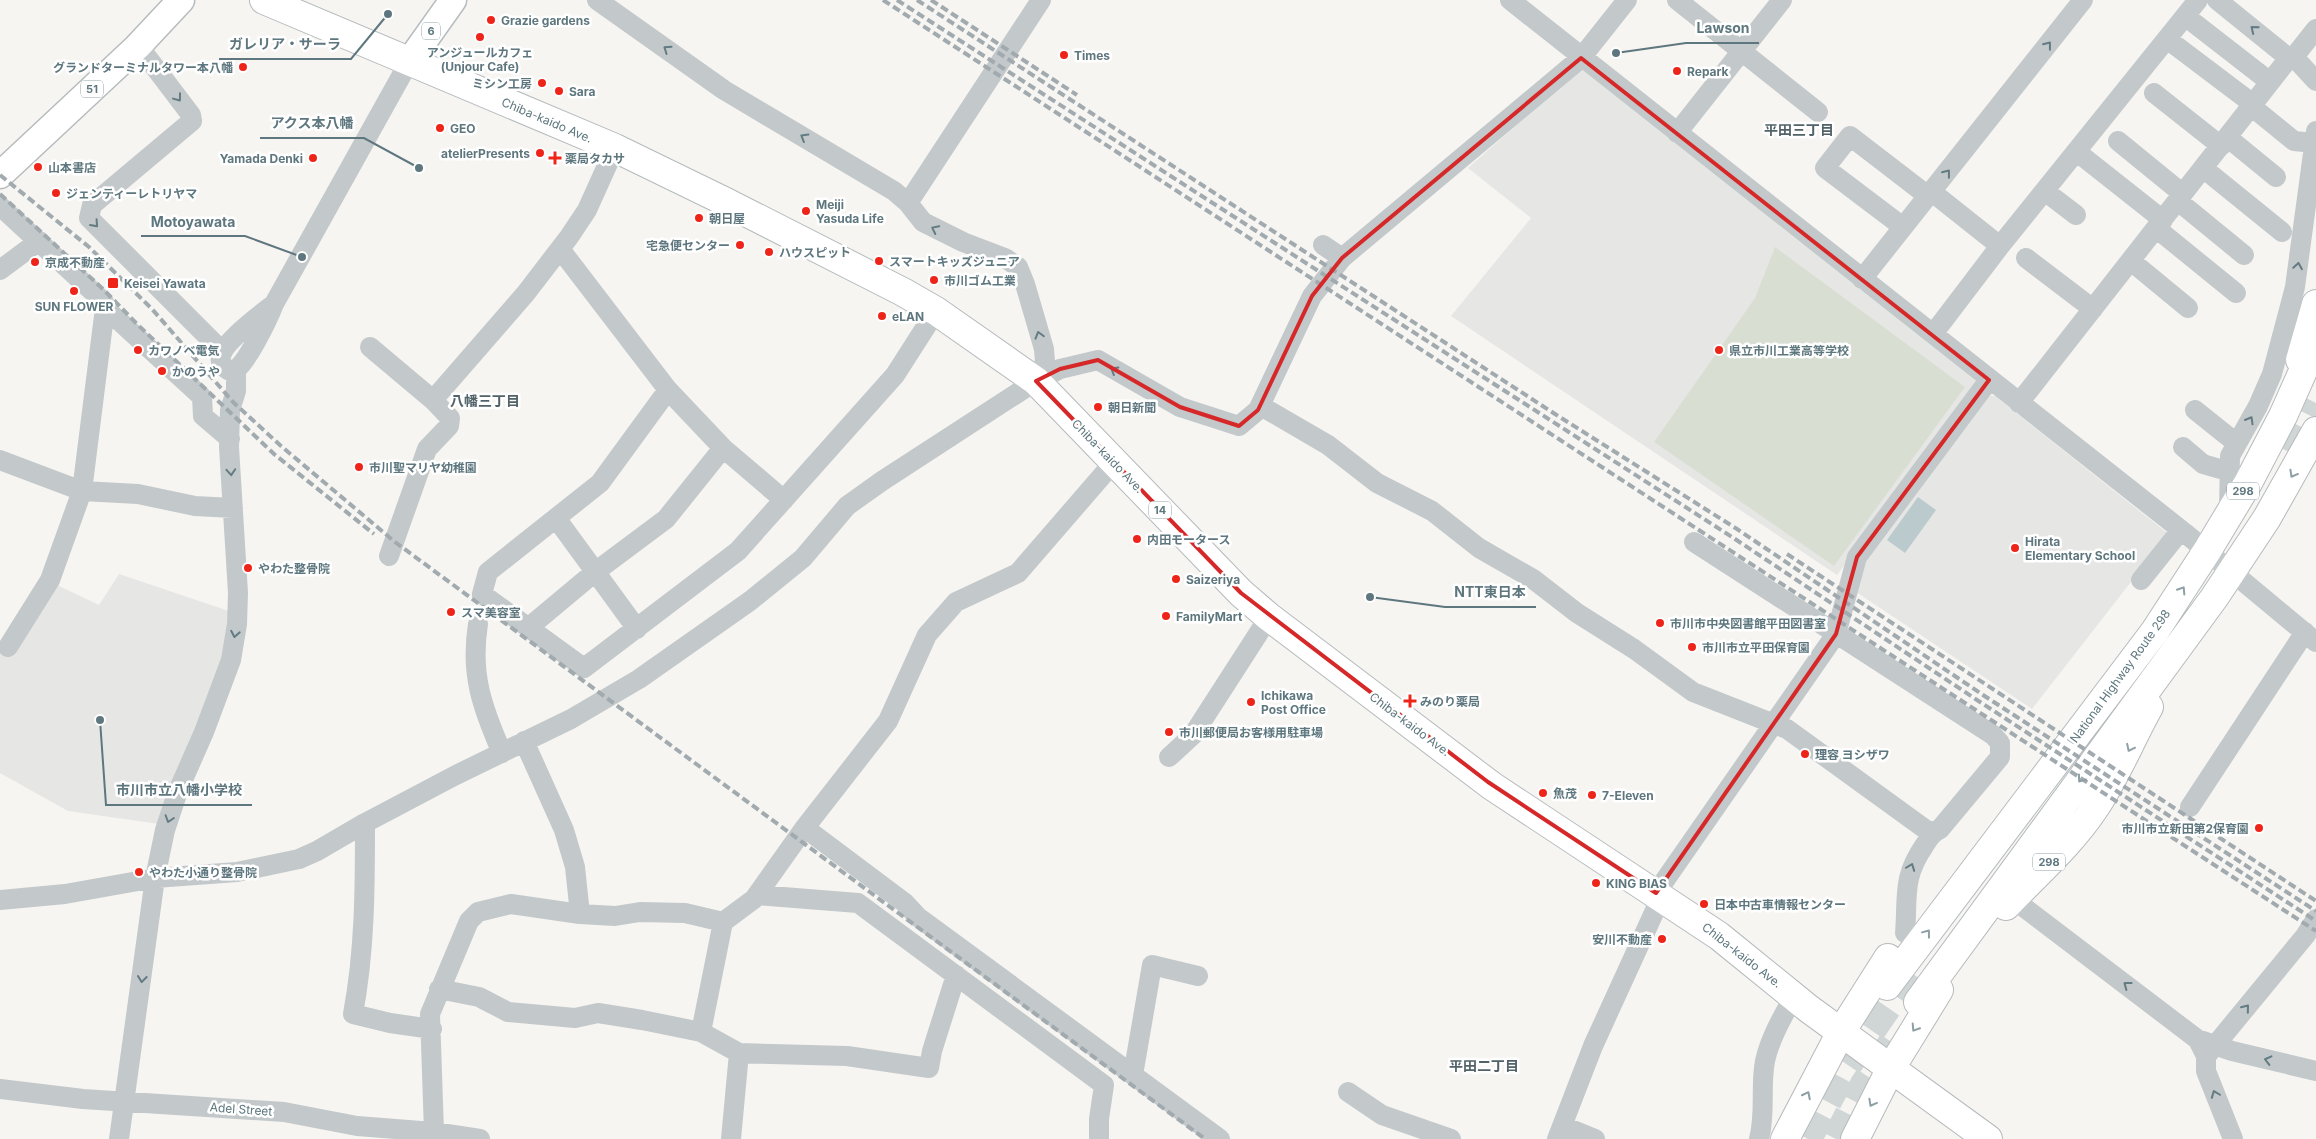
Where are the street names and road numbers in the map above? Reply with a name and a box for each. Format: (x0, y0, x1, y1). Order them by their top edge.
road number: 6 (422, 22, 440, 40)
road number: 51 (81, 80, 103, 98)
street label: Chiba-kaido Ave. (499, 94, 595, 146)
street label: Chiba-kaido Ave. (1069, 416, 1147, 496)
road number: 298 (2227, 482, 2259, 500)
road number: 14 (1149, 502, 1171, 518)
street label: National Highway Route 298 (2067, 607, 2173, 745)
street label: Chiba-kaido Ave. (1367, 689, 1453, 759)
road number: 298 (2033, 854, 2065, 870)
street label: Chiba-kaido Ave. (1699, 919, 1785, 991)
street label: Adel Street (209, 1099, 273, 1119)

